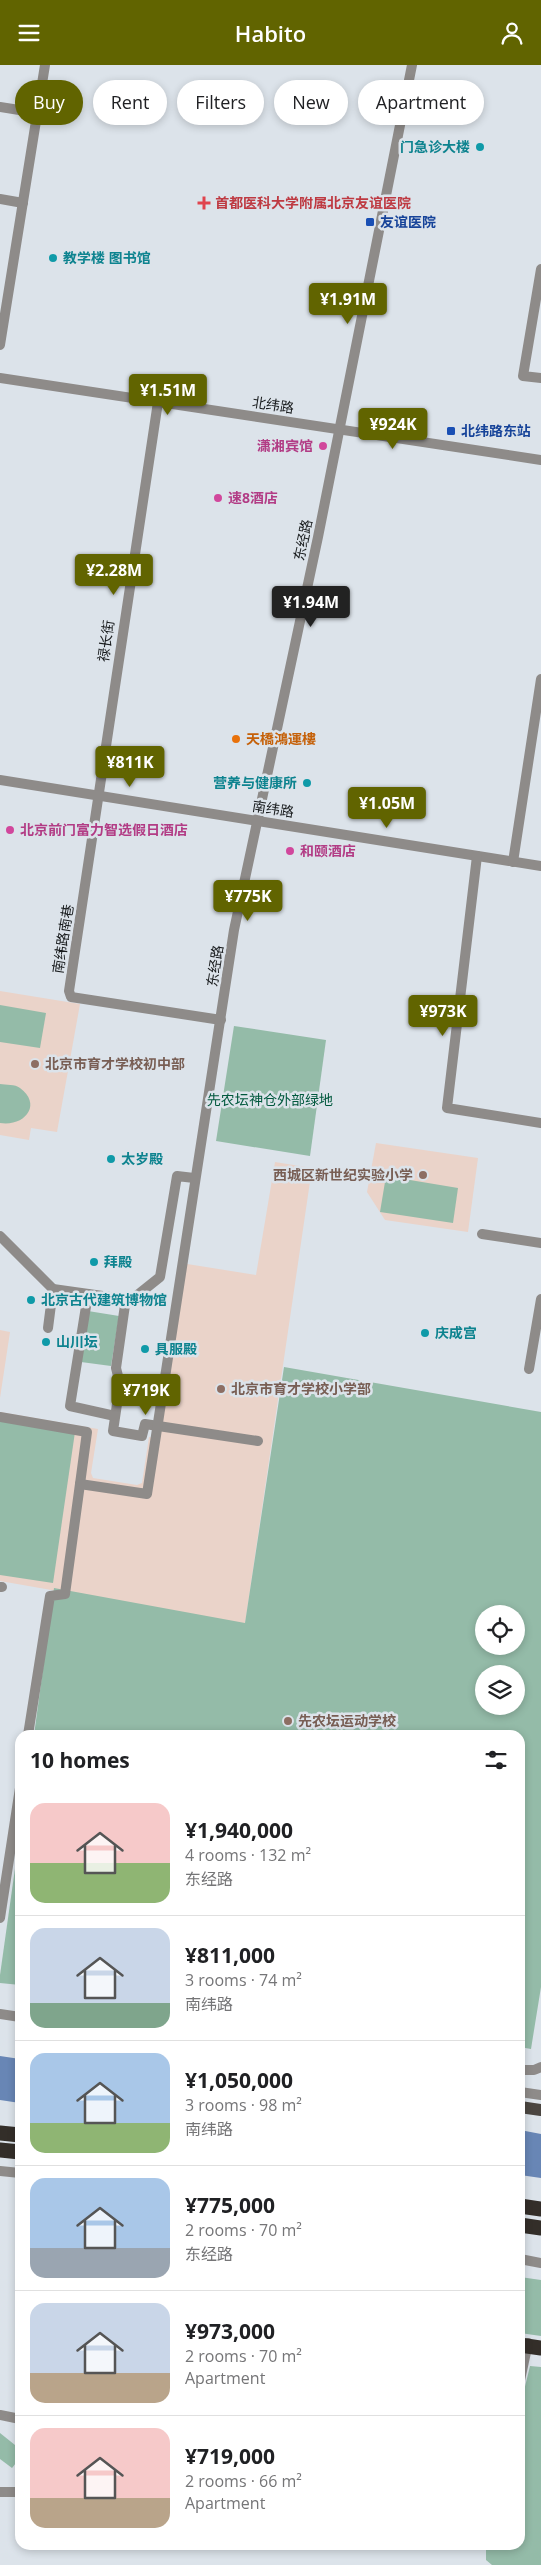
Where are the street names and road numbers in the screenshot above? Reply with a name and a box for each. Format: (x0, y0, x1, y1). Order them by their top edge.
street label: 北纬路 (251, 392, 295, 417)
street label: 东经路 (289, 517, 316, 562)
street label: 禄长街 (93, 619, 118, 663)
street label: 南纬路 (251, 796, 295, 821)
street label: 南纬路南巷 (48, 903, 77, 975)
street label: 东经路 (202, 944, 227, 988)

